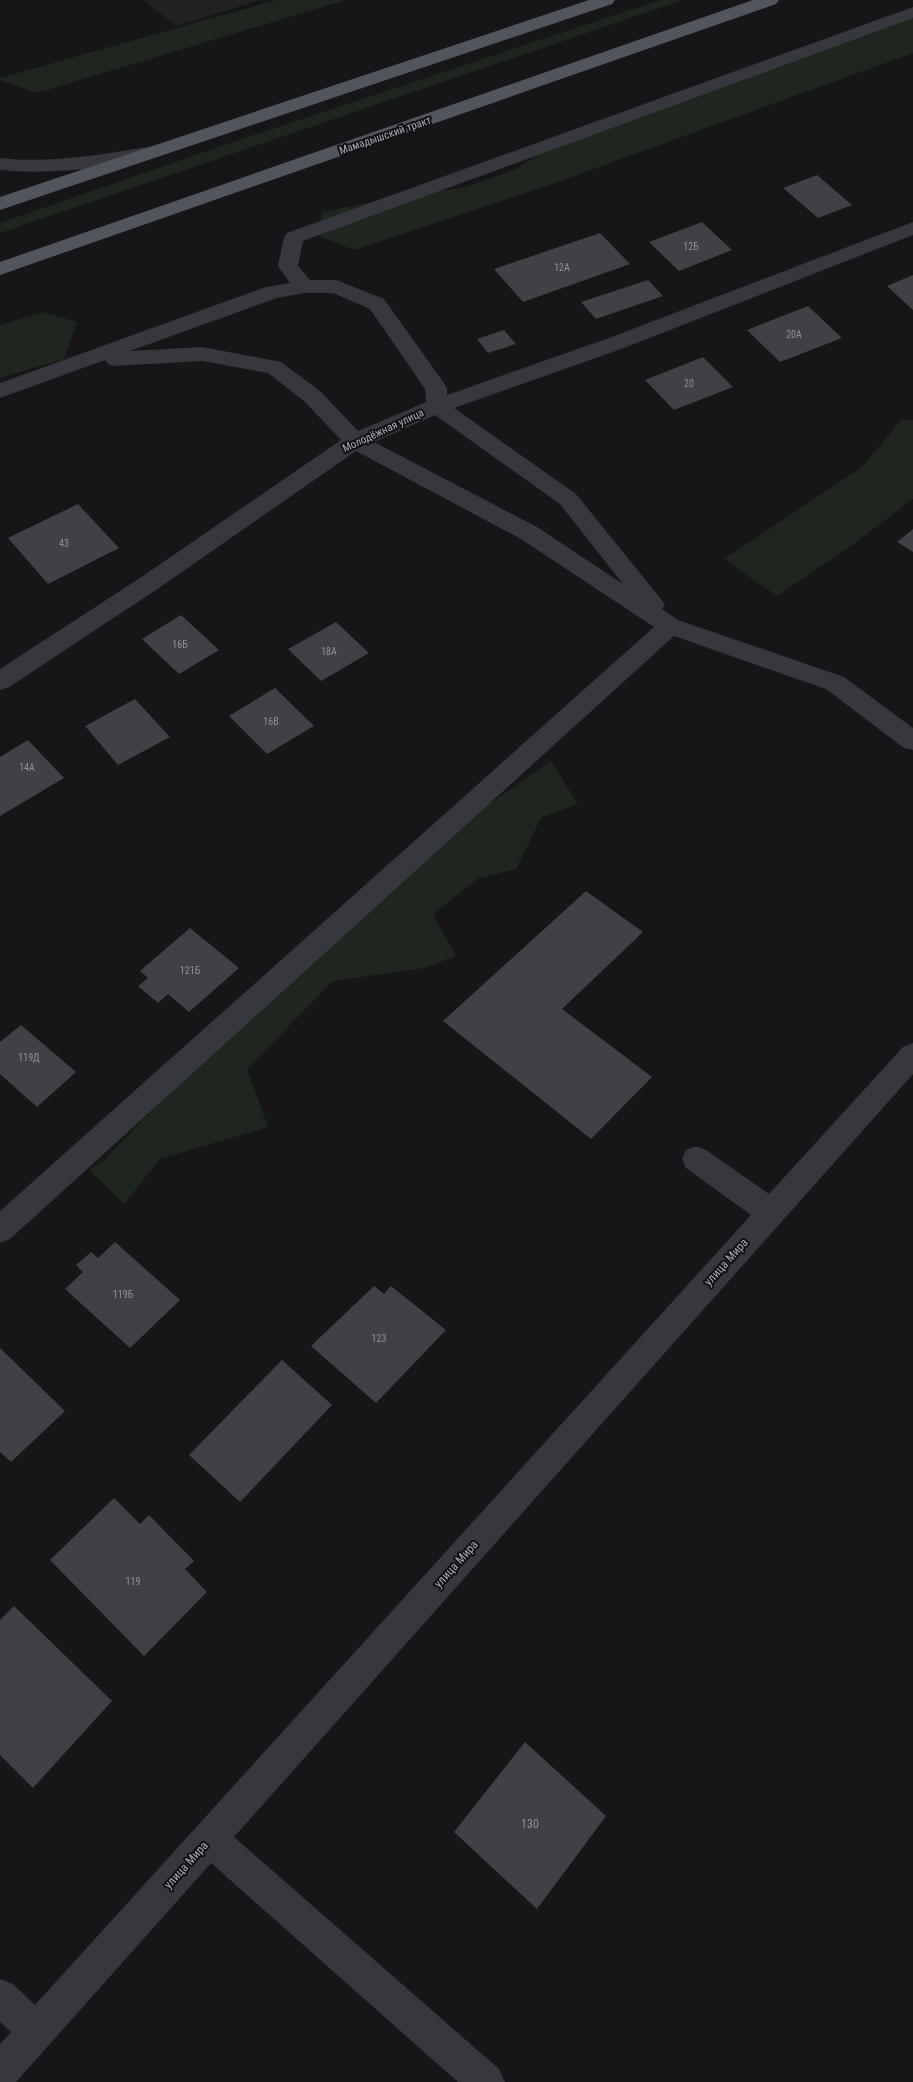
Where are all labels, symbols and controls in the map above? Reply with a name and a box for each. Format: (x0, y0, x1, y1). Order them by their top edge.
street label: Мамадышский тракт (337, 114, 433, 157)
house number: 12Б (683, 241, 699, 252)
house number: 12А (554, 262, 570, 273)
house number: 20А (786, 329, 802, 340)
house number: 20 (684, 378, 694, 389)
street label: Молодёжная улица (341, 406, 426, 455)
house number: 43 (59, 538, 69, 549)
house number: 16Б (172, 639, 188, 650)
house number: 18А (321, 646, 337, 657)
house number: 16В (263, 716, 279, 727)
house number: 14А (19, 762, 35, 773)
house number: 121Б (180, 965, 201, 976)
house number: 119Д (18, 1052, 40, 1063)
street label: улица Мира (701, 1235, 751, 1288)
house number: 119Б (113, 1289, 134, 1300)
house number: 123 (372, 1333, 386, 1344)
street label: улица Мира (431, 1537, 481, 1590)
house number: 119 (126, 1576, 140, 1587)
house number: 130 (521, 1817, 539, 1831)
street label: улица Мира (161, 1838, 211, 1891)

